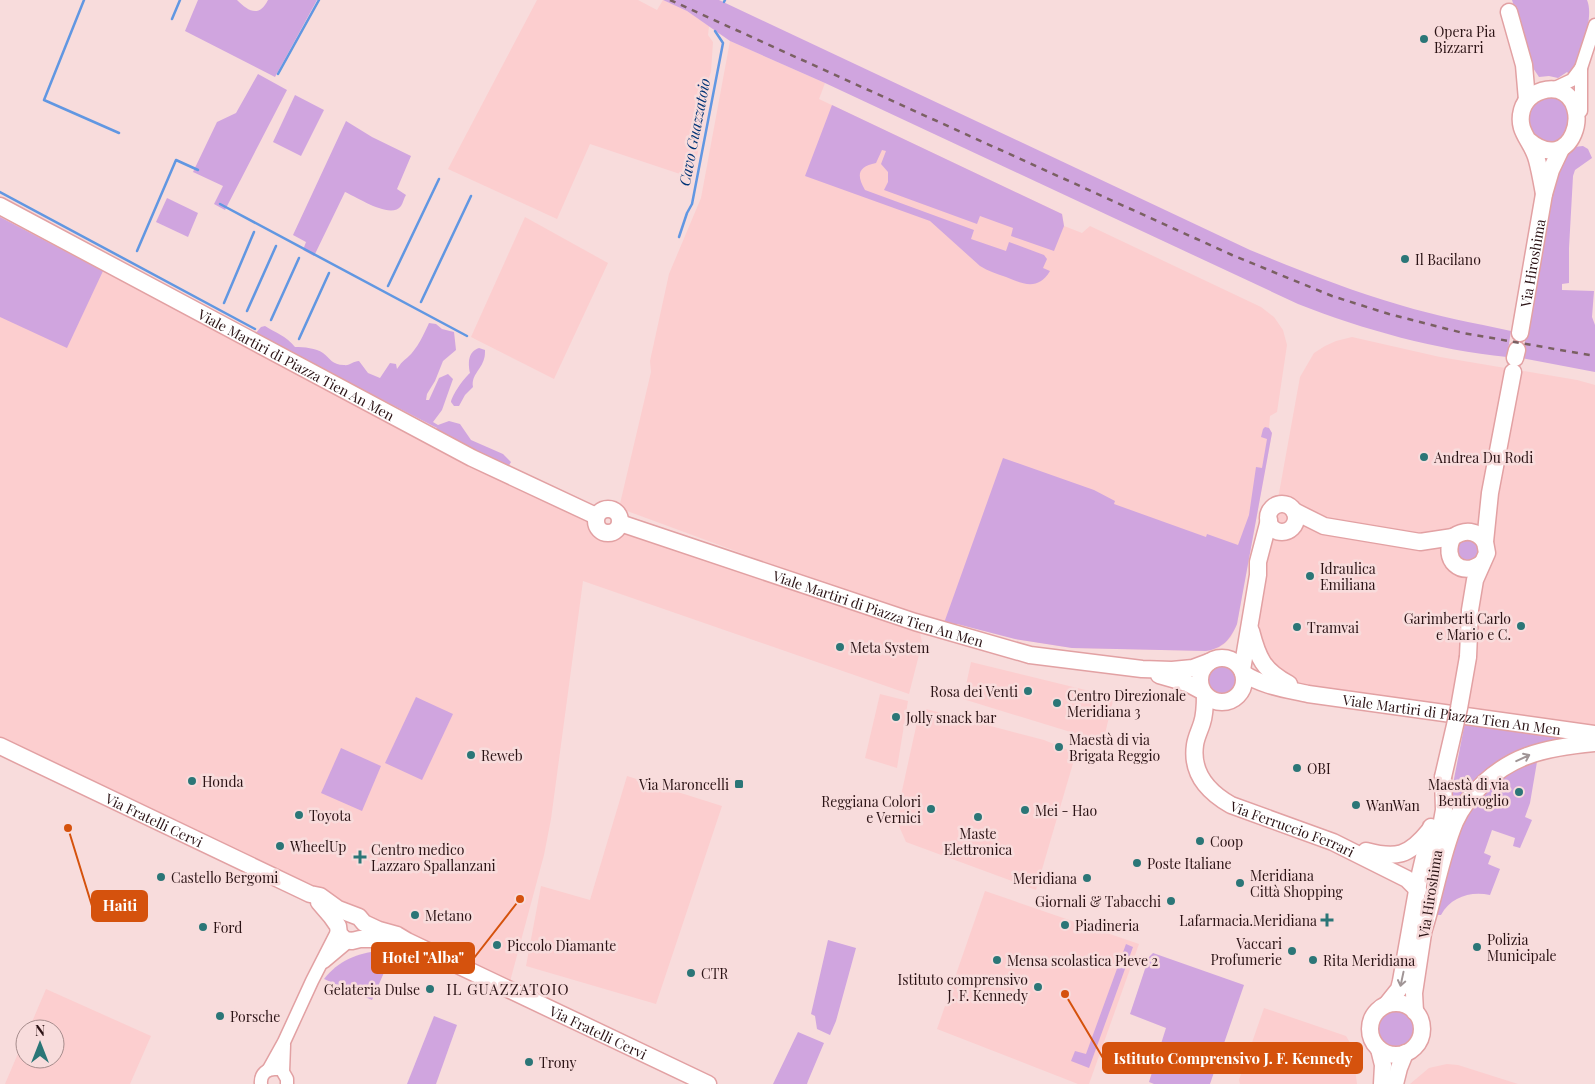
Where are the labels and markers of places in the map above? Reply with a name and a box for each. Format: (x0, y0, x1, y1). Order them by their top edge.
place label: Opera Pia Bizzarri (1434, 22, 1495, 57)
marker: Opera Pia Bizzarri (1418, 33, 1430, 45)
place label: Il Bacilano (1415, 250, 1481, 269)
marker: Il Bacilano (1399, 253, 1411, 265)
place label: Andrea Du Rodi (1433, 448, 1533, 467)
marker: Andrea Du Rodi (1418, 451, 1430, 463)
place label: Idraulica Emiliana (1320, 559, 1376, 594)
marker: Idraulica Emiliana (1304, 570, 1316, 582)
place label: Garimberti Carlo e Mario e C. (1404, 609, 1511, 644)
place label: Tramvai (1307, 618, 1359, 637)
marker: Garimberti Carlo e Mario e C. (1515, 620, 1527, 632)
marker: Tramvai (1291, 621, 1303, 633)
place label: Meta System (850, 638, 930, 657)
marker: Meta System (834, 641, 846, 653)
place label: Rosa dei Venti (930, 682, 1018, 701)
marker: Rosa dei Venti (1022, 685, 1034, 697)
place label: Centro Direzionale Meridiana 3 (1067, 686, 1186, 721)
marker: Centro Direzionale Meridiana 3 (1051, 697, 1063, 709)
place label: Jolly snack bar (905, 708, 997, 727)
marker: Jolly snack bar (890, 711, 902, 723)
place label: Maestà di via Brigata Reggio (1069, 730, 1160, 765)
marker: Maestà di via Brigata Reggio (1053, 741, 1065, 753)
place label: Reweb (481, 746, 523, 765)
marker: Reweb (465, 749, 477, 761)
place label: OBI (1307, 759, 1331, 778)
marker: OBI (1291, 762, 1303, 774)
place label: Honda (202, 772, 244, 791)
marker: Honda (186, 775, 198, 787)
place label: Via Maroncelli (638, 775, 729, 794)
place label: Maestà di via Bentivoglio (1428, 775, 1509, 810)
marker: Via Maroncelli (733, 778, 745, 790)
marker: Maestà di via Bentivoglio (1513, 786, 1525, 798)
place label: Reggiana Colori e Vernici (821, 792, 921, 827)
place label: WanWan (1365, 796, 1421, 815)
marker: WanWan (1350, 799, 1362, 811)
place label: Mei - Hao (1035, 801, 1098, 820)
marker: Reggiana Colori e Vernici (925, 803, 937, 815)
marker: Mei - Hao (1019, 804, 1031, 816)
place label: Toyota (309, 806, 351, 825)
marker: Toyota (293, 809, 305, 821)
marker: Maste Elettronica (972, 811, 984, 823)
place label: Maste Elettronica (944, 824, 1012, 859)
place label: Coop (1210, 832, 1243, 851)
marker: Coop (1194, 835, 1206, 847)
place label: WheelUp (289, 837, 346, 856)
marker: WheelUp (274, 840, 286, 852)
place label: Centro medico Lazzaro Spallanzani (371, 840, 496, 875)
marker: Centro medico Lazzaro Spallanzani (353, 850, 367, 864)
place label: Poste Italiane (1147, 854, 1232, 873)
marker: Poste Italiane (1131, 857, 1143, 869)
place label: Meridiana Città Shopping (1250, 866, 1343, 901)
place label: Castello Bergomi (171, 868, 278, 887)
place label: Meridiana (1013, 869, 1077, 888)
marker: Castello Bergomi (155, 871, 167, 883)
marker: Meridiana (1081, 872, 1093, 884)
marker: Meridiana Città Shopping (1234, 877, 1246, 889)
callout: Haiti (92, 891, 147, 921)
place label: Giornali & Tabacchi (1035, 892, 1161, 911)
marker: Giornali & Tabacchi (1165, 895, 1177, 907)
place label: Metano (425, 906, 472, 925)
marker: Metano (409, 909, 421, 921)
place label: Lafarmacia.Meridiana (1179, 911, 1317, 930)
marker: Lafarmacia.Meridiana (1321, 914, 1333, 926)
place label: Piadineria (1075, 916, 1139, 935)
place label: Ford (213, 918, 242, 937)
marker: Piadineria (1059, 919, 1071, 931)
marker: Ford (197, 921, 209, 933)
place label: Polizia Municipale (1487, 930, 1557, 965)
place label: Vaccari Profumerie (1210, 934, 1282, 969)
place label: Piccolo Diamante (507, 936, 616, 955)
marker: Piccolo Diamante (491, 939, 503, 951)
marker: Polizia Municipale (1471, 941, 1483, 953)
callout: Hotel "Alba" (372, 943, 474, 973)
marker: Vaccari Profumerie (1286, 945, 1298, 957)
place label: Mensa scolastica Pieve 2 (1007, 951, 1159, 970)
place label: Rita Meridiana (1323, 951, 1415, 970)
marker: Mensa scolastica Pieve 2 (991, 954, 1003, 966)
marker: Rita Meridiana (1307, 954, 1319, 966)
place label: CTR (701, 964, 729, 983)
marker: CTR (685, 967, 697, 979)
place label: Istituto comprensivo J. F. Kennedy (898, 970, 1028, 1005)
place label: Gelateria Dulse (324, 980, 420, 999)
marker: Istituto comprensivo J. F. Kennedy (1032, 981, 1044, 993)
marker: Gelateria Dulse (424, 983, 436, 995)
place label: Porsche (230, 1007, 280, 1026)
marker: Porsche (214, 1010, 226, 1022)
callout: Istituto Comprensivo J. F. Kennedy (1103, 1043, 1362, 1073)
place label: Trony (539, 1053, 577, 1072)
marker: Trony (523, 1056, 535, 1068)

